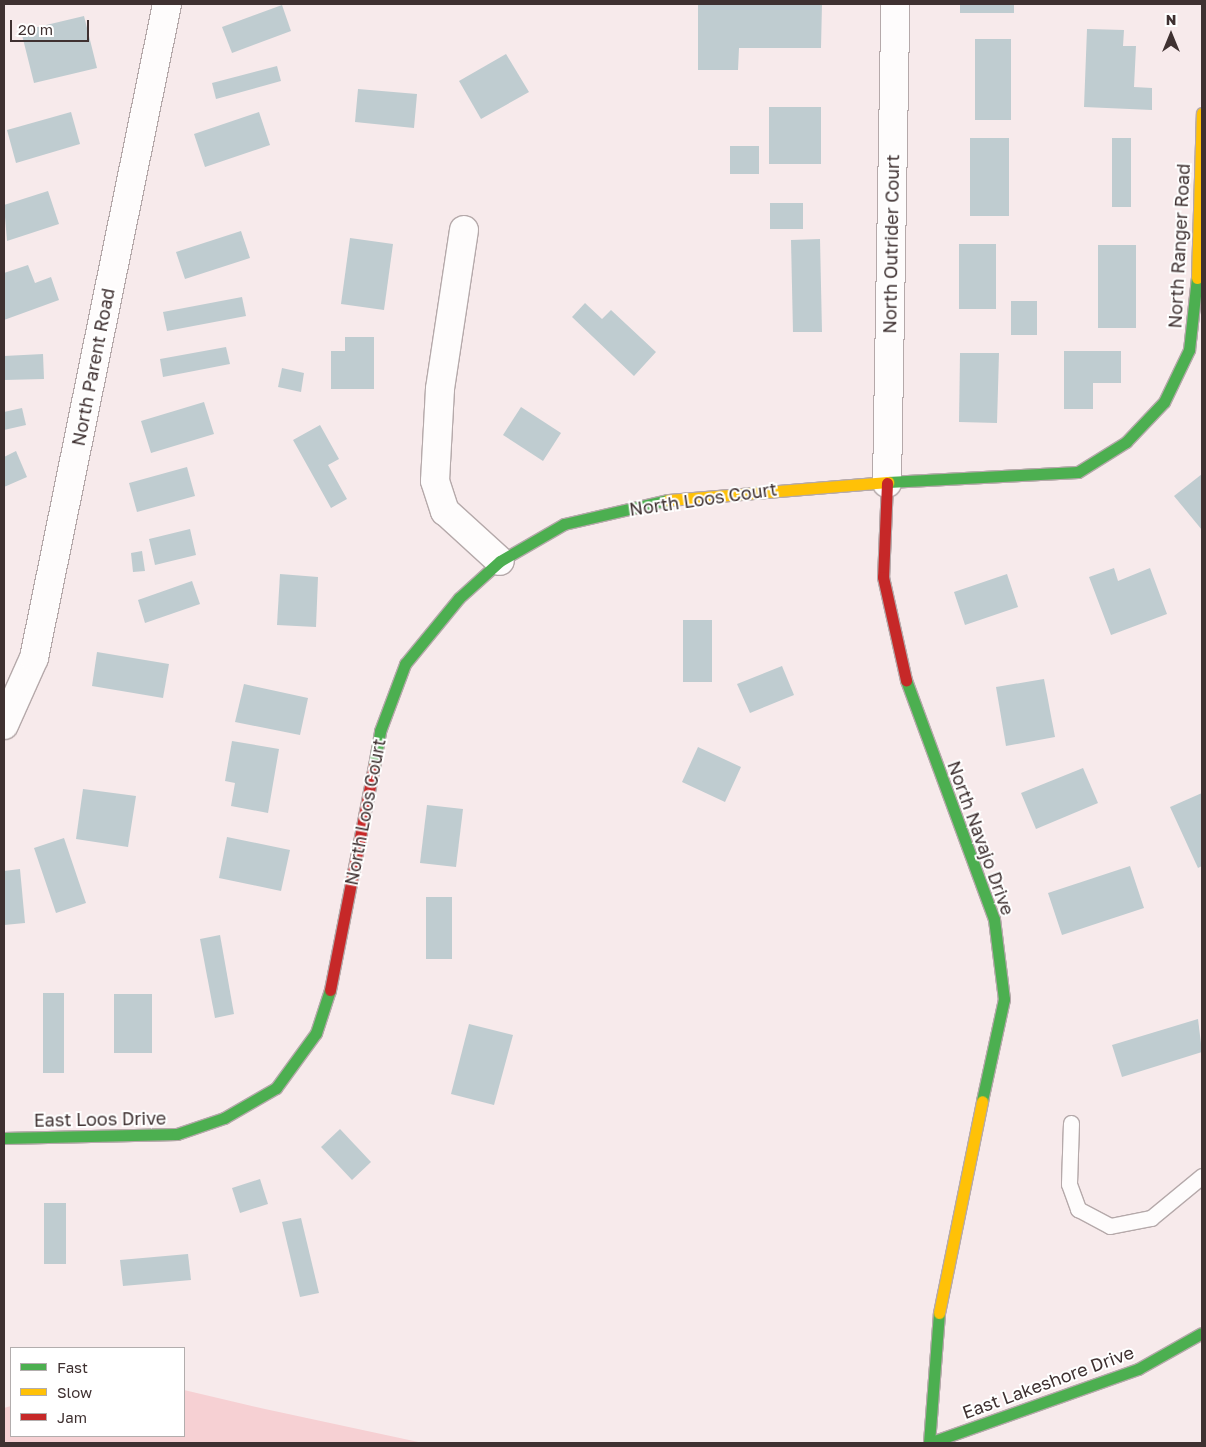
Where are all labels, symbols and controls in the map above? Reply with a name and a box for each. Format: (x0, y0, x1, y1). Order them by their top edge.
scale bar (12, 10, 91, 42)
north arrow (1146, 10, 1196, 60)
text: N (1166, 11, 1176, 28)
text: 20 m (18, 20, 53, 38)
street label: North Outrider Court (879, 154, 903, 334)
street label: North Ranger Road (1164, 163, 1194, 329)
street label: North Parent Road (67, 286, 119, 448)
street label: North Loos Court (628, 478, 778, 520)
street label: North Loos Court (340, 737, 390, 887)
street label: North Navajo Drive (943, 758, 1019, 918)
street label: East Loos Drive (34, 1107, 166, 1131)
street label: East Lakeshore Drive (959, 1341, 1137, 1423)
legend (10, 1347, 185, 1437)
text: Fast (57, 1358, 88, 1376)
text: Slow (57, 1383, 92, 1401)
text: Jam (57, 1408, 87, 1426)

